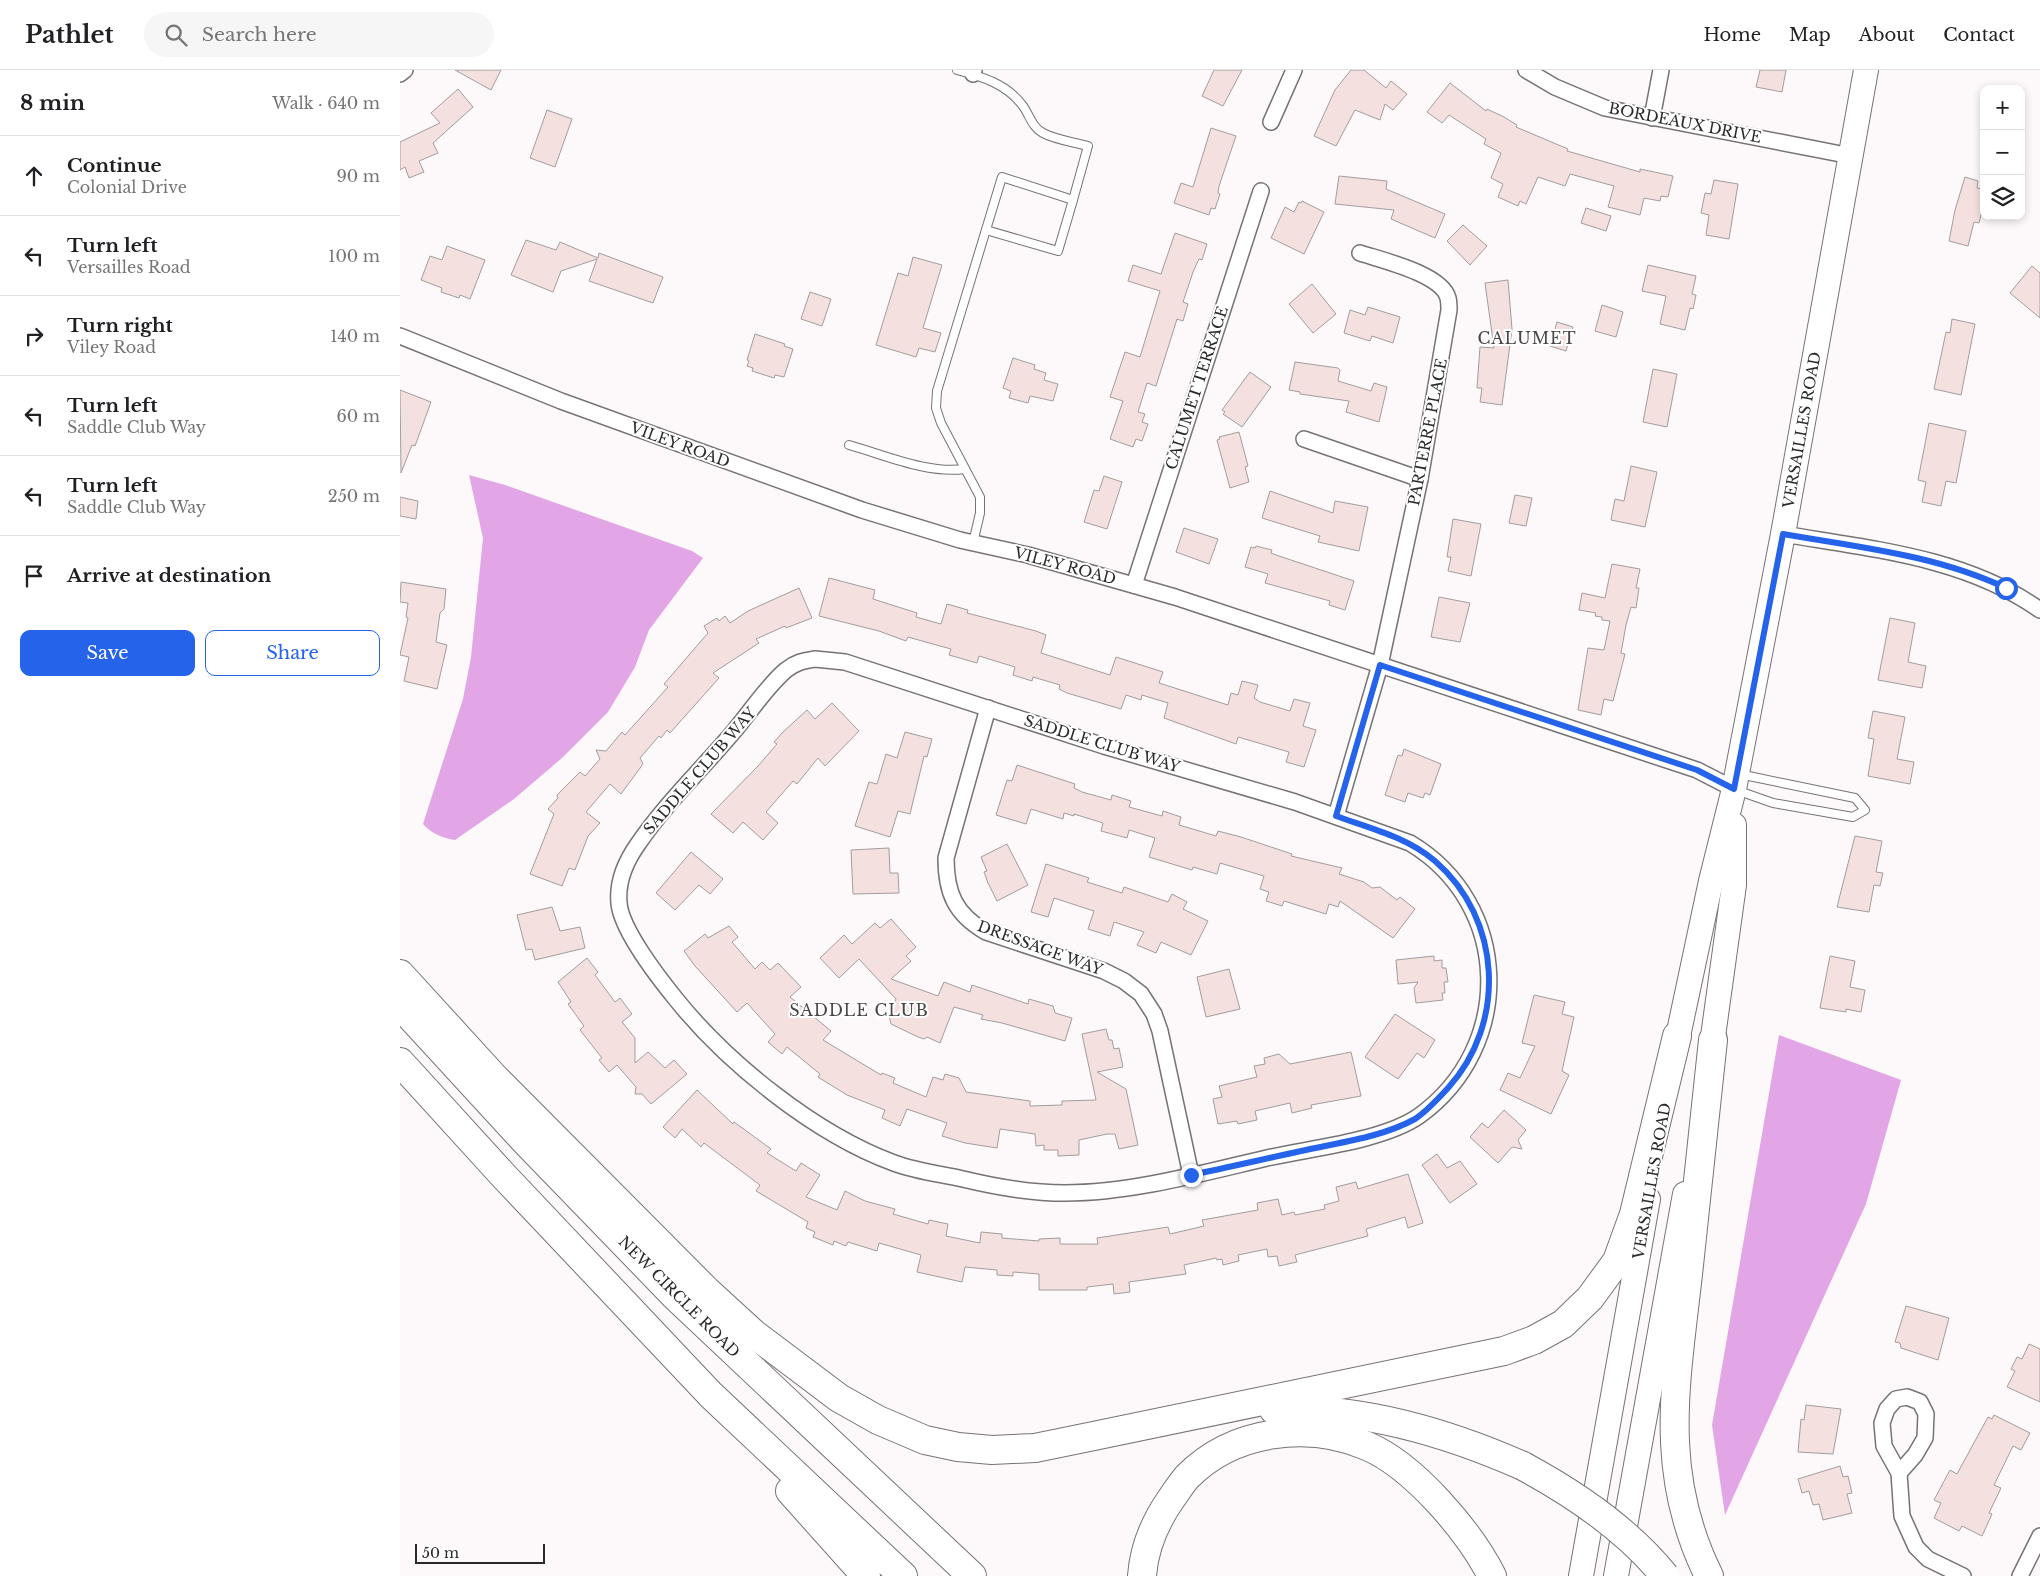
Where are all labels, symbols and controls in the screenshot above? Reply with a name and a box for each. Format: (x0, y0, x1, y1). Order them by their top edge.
search box (144, 12, 494, 57)
text: Pathlet (25, 20, 114, 49)
icon: search (162, 21, 190, 49)
text: Search here (202, 23, 317, 46)
text: Home (1703, 24, 1761, 46)
text: Map (1789, 24, 1831, 46)
text: About (1859, 24, 1915, 46)
text: Contact (1943, 24, 2015, 46)
map controls (1980, 85, 2025, 220)
button: + (1980, 85, 2025, 130)
text: 8 min (20, 90, 85, 116)
text: Walk · 640 m (272, 93, 380, 113)
street label: BORDEAUX DRIVE (1607, 98, 1763, 147)
button: − (1980, 130, 2025, 175)
text: Continue (67, 154, 162, 177)
icon: ahead (20, 162, 48, 190)
text: 90 m (337, 166, 380, 186)
button: layers (1980, 175, 2025, 220)
text: Colonial Drive (67, 177, 187, 197)
text: Turn left (67, 234, 158, 257)
icon: left (20, 242, 48, 270)
text: 100 m (328, 246, 380, 266)
text: Versailles Road (67, 257, 191, 277)
street label: CALUMET TERRACE (1161, 304, 1232, 472)
text: Turn right (67, 314, 173, 337)
icon: right (20, 322, 48, 350)
text: 140 m (330, 326, 380, 346)
district label: CALUMET (1477, 328, 1577, 348)
text: Viley Road (67, 337, 156, 357)
street label: VERSAILLES ROAD (1778, 350, 1825, 511)
street label: PARTERRE PLACE (1404, 357, 1451, 507)
text: Turn left (67, 394, 158, 417)
icon: left (20, 402, 48, 430)
text: 60 m (337, 406, 380, 426)
text: Saddle Club Way (67, 417, 206, 437)
street label: VILEY ROAD (627, 417, 733, 471)
text: Turn left (67, 474, 158, 497)
icon: left (20, 482, 48, 510)
text: 250 m (328, 486, 380, 506)
text: Saddle Club Way (67, 497, 206, 517)
street label: VILEY ROAD (1011, 543, 1118, 588)
icon: arrive (20, 562, 48, 590)
text: Arrive at destination (67, 564, 271, 587)
route start (1995, 577, 2018, 600)
button: Save (20, 630, 195, 676)
button: Share (205, 630, 380, 676)
street label: SADDLE CLUB WAY (639, 703, 761, 838)
street label: SADDLE CLUB WAY (1022, 711, 1183, 777)
street label: DRESSAGE WAY (975, 916, 1106, 979)
district label: SADDLE CLUB (789, 1000, 929, 1020)
street label: VERSAILLES ROAD (1628, 1101, 1675, 1262)
route end (1180, 1164, 1203, 1187)
street label: NEW CIRCLE ROAD (615, 1232, 744, 1361)
scale bar (415, 1541, 545, 1564)
text: 50 m (422, 1544, 459, 1562)

